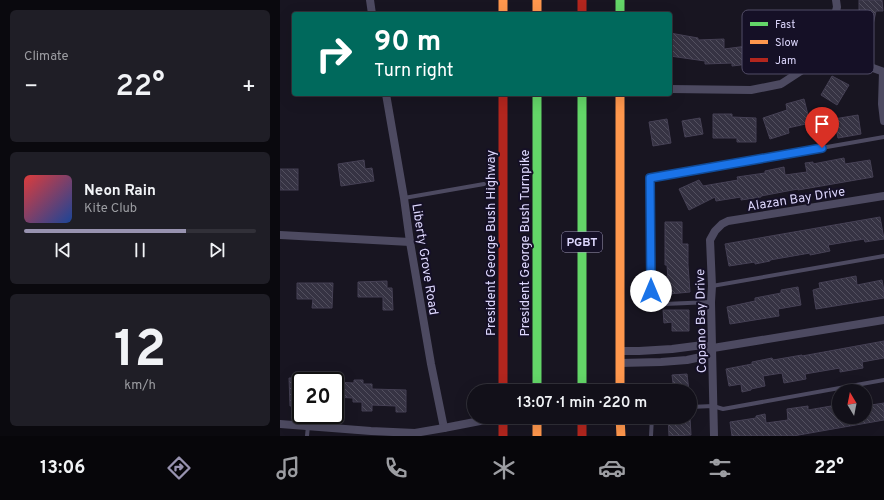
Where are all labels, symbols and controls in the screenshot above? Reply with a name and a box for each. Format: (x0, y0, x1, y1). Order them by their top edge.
legend (742, 10, 874, 74)
text: Fast (775, 18, 795, 32)
text: 90 m (374, 25, 441, 61)
icon: right (308, 28, 360, 80)
text: Slow (775, 36, 798, 50)
text: Climate (24, 49, 69, 65)
text: Jam (775, 54, 796, 68)
text: Turn right (374, 60, 454, 83)
text: 22° (115, 69, 165, 106)
text: − (24, 74, 38, 101)
text: + (242, 74, 256, 101)
pin (805, 107, 839, 148)
icon: arrive (811, 113, 833, 135)
street label: President George Bush Turnpike (518, 149, 534, 337)
street label: President George Bush Highway (484, 150, 500, 336)
text: Neon Rain (84, 182, 156, 201)
street label: Alazan Bay Drive (746, 184, 847, 216)
text: Kite Club (84, 201, 137, 217)
street label: Liberty Grove Road (407, 202, 441, 316)
road number: PGBT (562, 232, 602, 252)
icon: previous (52, 239, 74, 261)
icon: pause (129, 239, 151, 261)
icon: next (206, 239, 228, 261)
street label: Copano Bay Drive (693, 269, 711, 373)
position arrow (630, 270, 672, 312)
text: 12 (114, 319, 166, 385)
speed limit sign: 20 (292, 372, 344, 424)
text: km/h (124, 378, 156, 394)
north arrow (832, 384, 872, 424)
map controls (832, 384, 872, 424)
text: 13:07 · 1 min · 220 m (517, 394, 647, 413)
icon: directions (165, 454, 193, 482)
icon: music (274, 454, 302, 482)
icon: phone (382, 454, 410, 482)
icon: climate (490, 454, 518, 482)
icon: car (598, 454, 626, 482)
icon: filters (706, 454, 734, 482)
text: 13:06 (40, 457, 85, 480)
text: 22° (814, 457, 844, 480)

